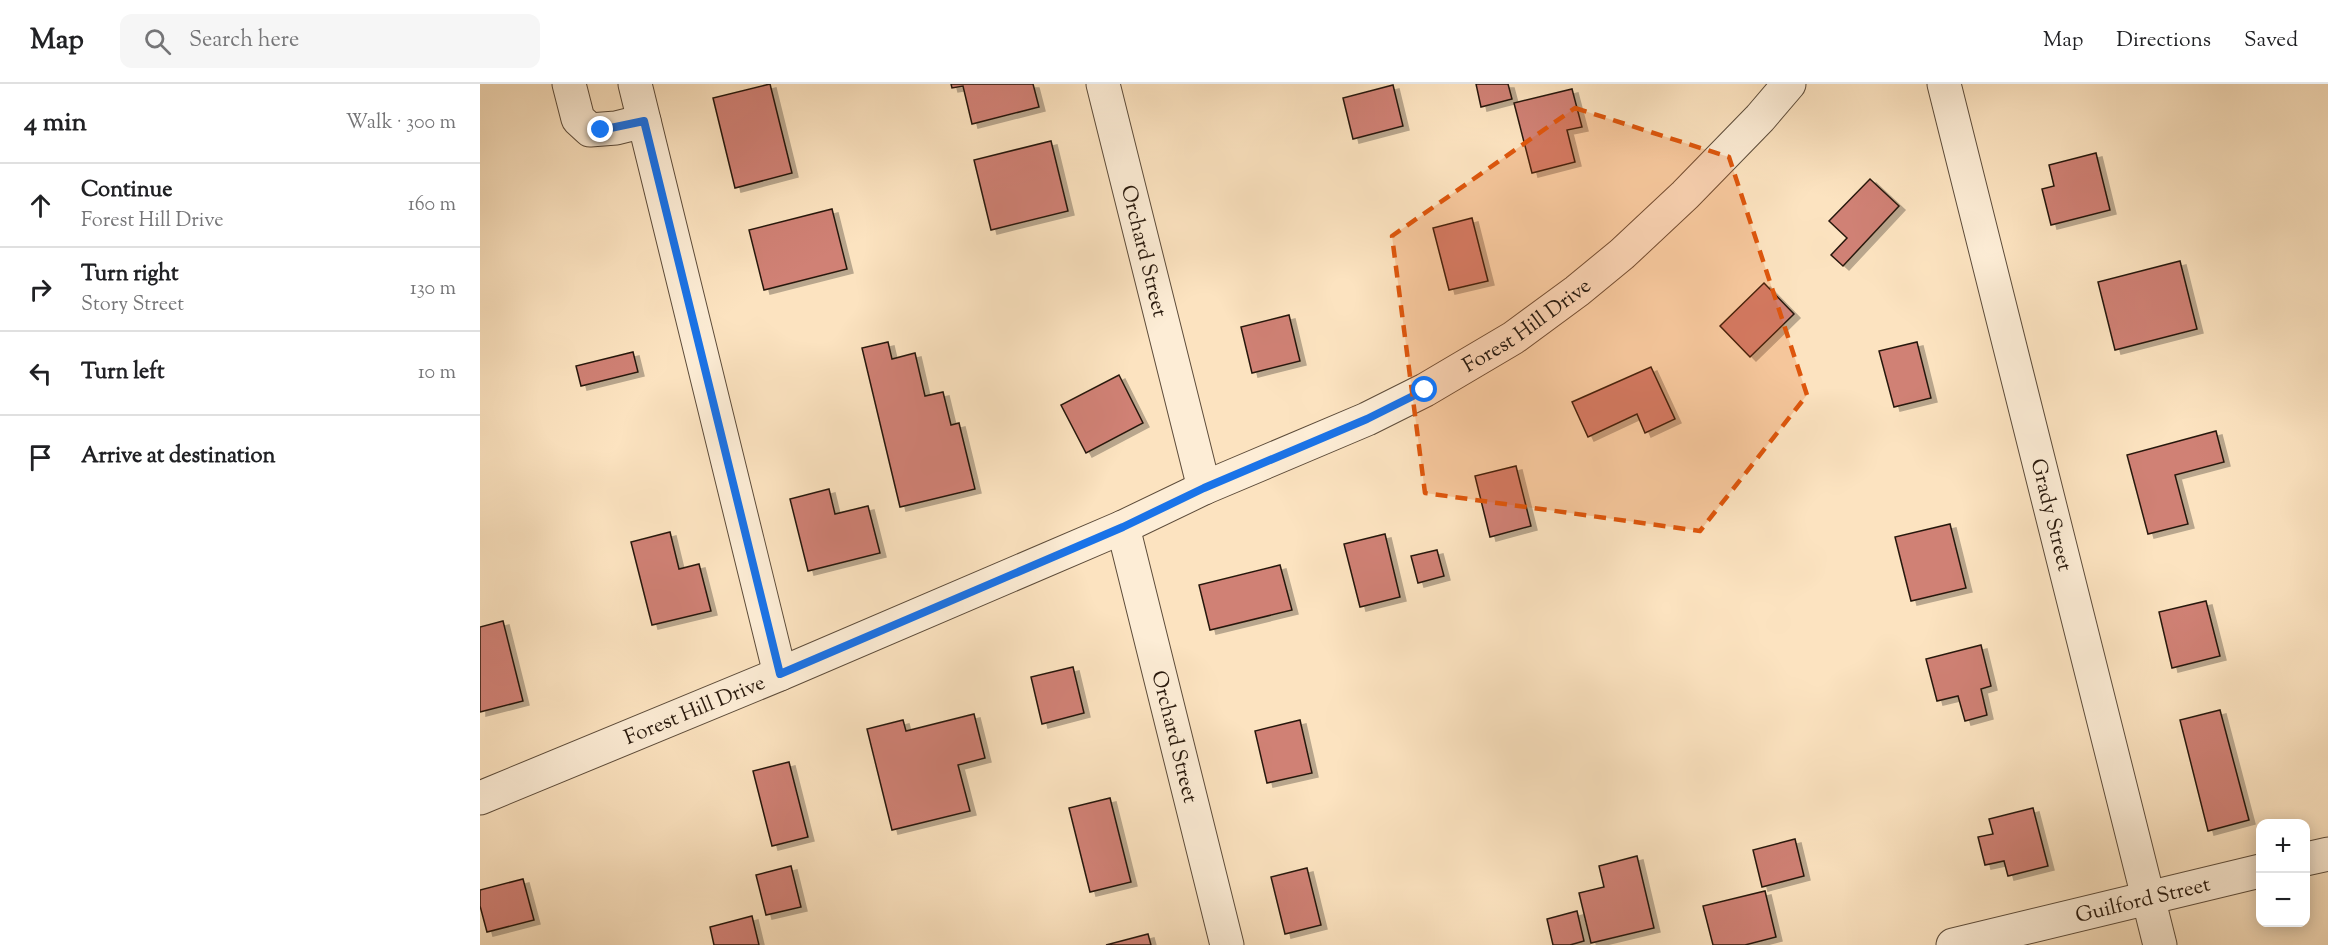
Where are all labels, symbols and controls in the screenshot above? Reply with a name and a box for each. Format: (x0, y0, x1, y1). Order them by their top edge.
search box (120, 14, 540, 68)
text: Map (30, 21, 84, 61)
icon: search (141, 25, 174, 58)
text: Search here (189, 25, 299, 57)
text: Map (2043, 26, 2083, 56)
text: Directions (2116, 26, 2211, 56)
text: Saved (2244, 26, 2298, 56)
text: 4 min (24, 105, 87, 142)
text: Walk · 300 m (346, 109, 456, 138)
route end (587, 116, 613, 142)
text: Continue (81, 175, 172, 207)
street label: Orchard Street (1112, 182, 1174, 321)
icon: ahead (24, 189, 57, 222)
text: 160 m (408, 191, 456, 220)
text: Forest Hill Drive (81, 207, 224, 236)
text: Turn right (81, 259, 178, 291)
street label: Forest Hill Drive (1458, 272, 1598, 381)
icon: right (24, 273, 57, 306)
text: 130 m (410, 275, 456, 304)
text: Story Street (81, 291, 184, 320)
icon: left (24, 357, 57, 390)
text: Turn left (81, 357, 164, 389)
text: 10 m (418, 359, 456, 388)
route start (1411, 376, 1437, 402)
icon: arrive (24, 441, 57, 474)
text: Arrive at destination (81, 441, 276, 473)
street label: Grady Street (2022, 456, 2079, 575)
street label: Orchard Street (1142, 668, 1204, 806)
street label: Forest Hill Drive (620, 669, 770, 754)
map controls (2256, 819, 2310, 927)
button: + (2256, 819, 2310, 873)
street label: Guilford Street (2072, 871, 2214, 932)
button: − (2256, 873, 2310, 927)

